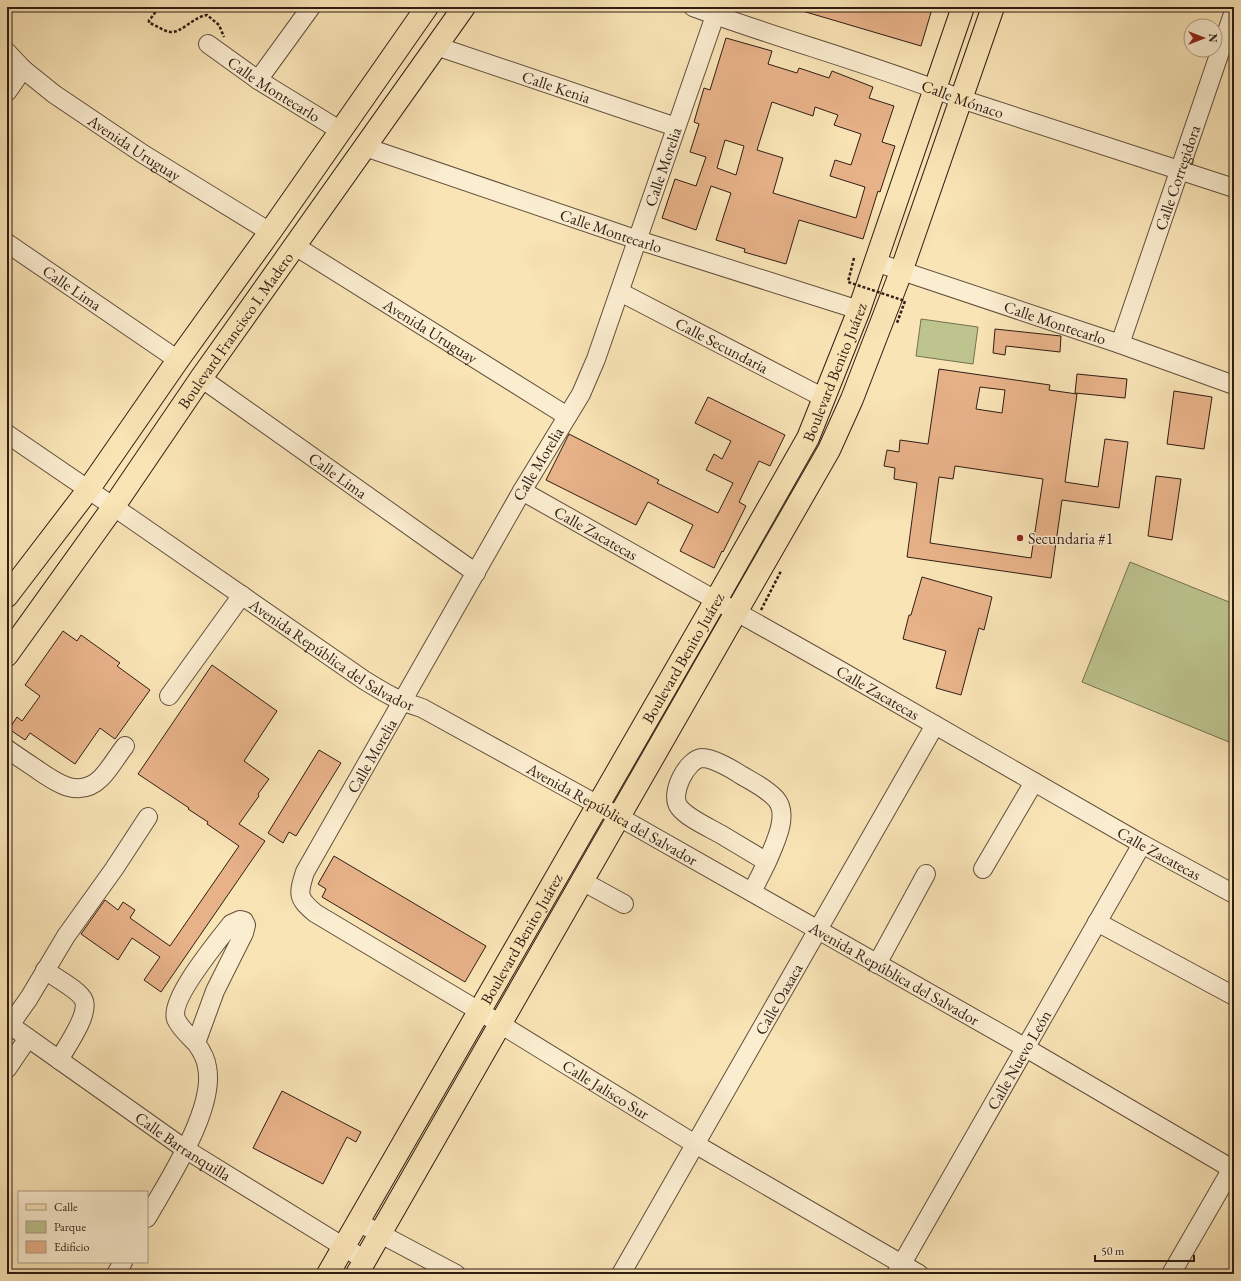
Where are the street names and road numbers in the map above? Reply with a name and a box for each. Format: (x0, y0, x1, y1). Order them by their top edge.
street label: Calle Montecarlo (224, 51, 325, 126)
street label: Calle Kenia (519, 65, 594, 108)
street label: Calle Mónaco (919, 74, 1007, 123)
street label: Avenida Uruguay (83, 109, 186, 186)
street label: Calle Corregidora (1149, 122, 1205, 233)
street label: Calle Morelia (640, 124, 687, 209)
street label: Calle Montecarlo (557, 204, 665, 258)
street label: Boulevard Francisco I. Madero (173, 247, 298, 413)
street label: Calle Lima (39, 260, 106, 316)
street label: Avenida Uruguay (379, 293, 483, 369)
street label: Calle Montecarlo (1001, 295, 1109, 349)
street label: Boulevard Benito Juárez (797, 300, 871, 445)
street label: Calle Secundaria (672, 312, 773, 378)
street label: Calle Morelia (508, 423, 569, 505)
street label: Calle Lima (305, 447, 372, 503)
street label: Calle Zacatecas (551, 501, 642, 565)
street label: Boulevard Benito Juárez (637, 589, 729, 727)
street label: Avenida República del Salvador (245, 593, 418, 715)
street label: Calle Zacatecas (833, 660, 923, 724)
street label: Calle Morelia (342, 714, 402, 797)
street label: Avenida República del Salvador (522, 757, 702, 870)
street label: Calle Zacatecas (1114, 822, 1205, 885)
street label: Boulevard Benito Juárez (475, 869, 567, 1008)
street label: Avenida República del Salvador (805, 916, 984, 1030)
street label: Calle Oaxaca (750, 959, 807, 1038)
street label: Calle Nuevo León (982, 1005, 1056, 1113)
street label: Calle Jalisco Sur (559, 1055, 654, 1124)
street label: Calle Barranquilla (131, 1107, 236, 1186)

